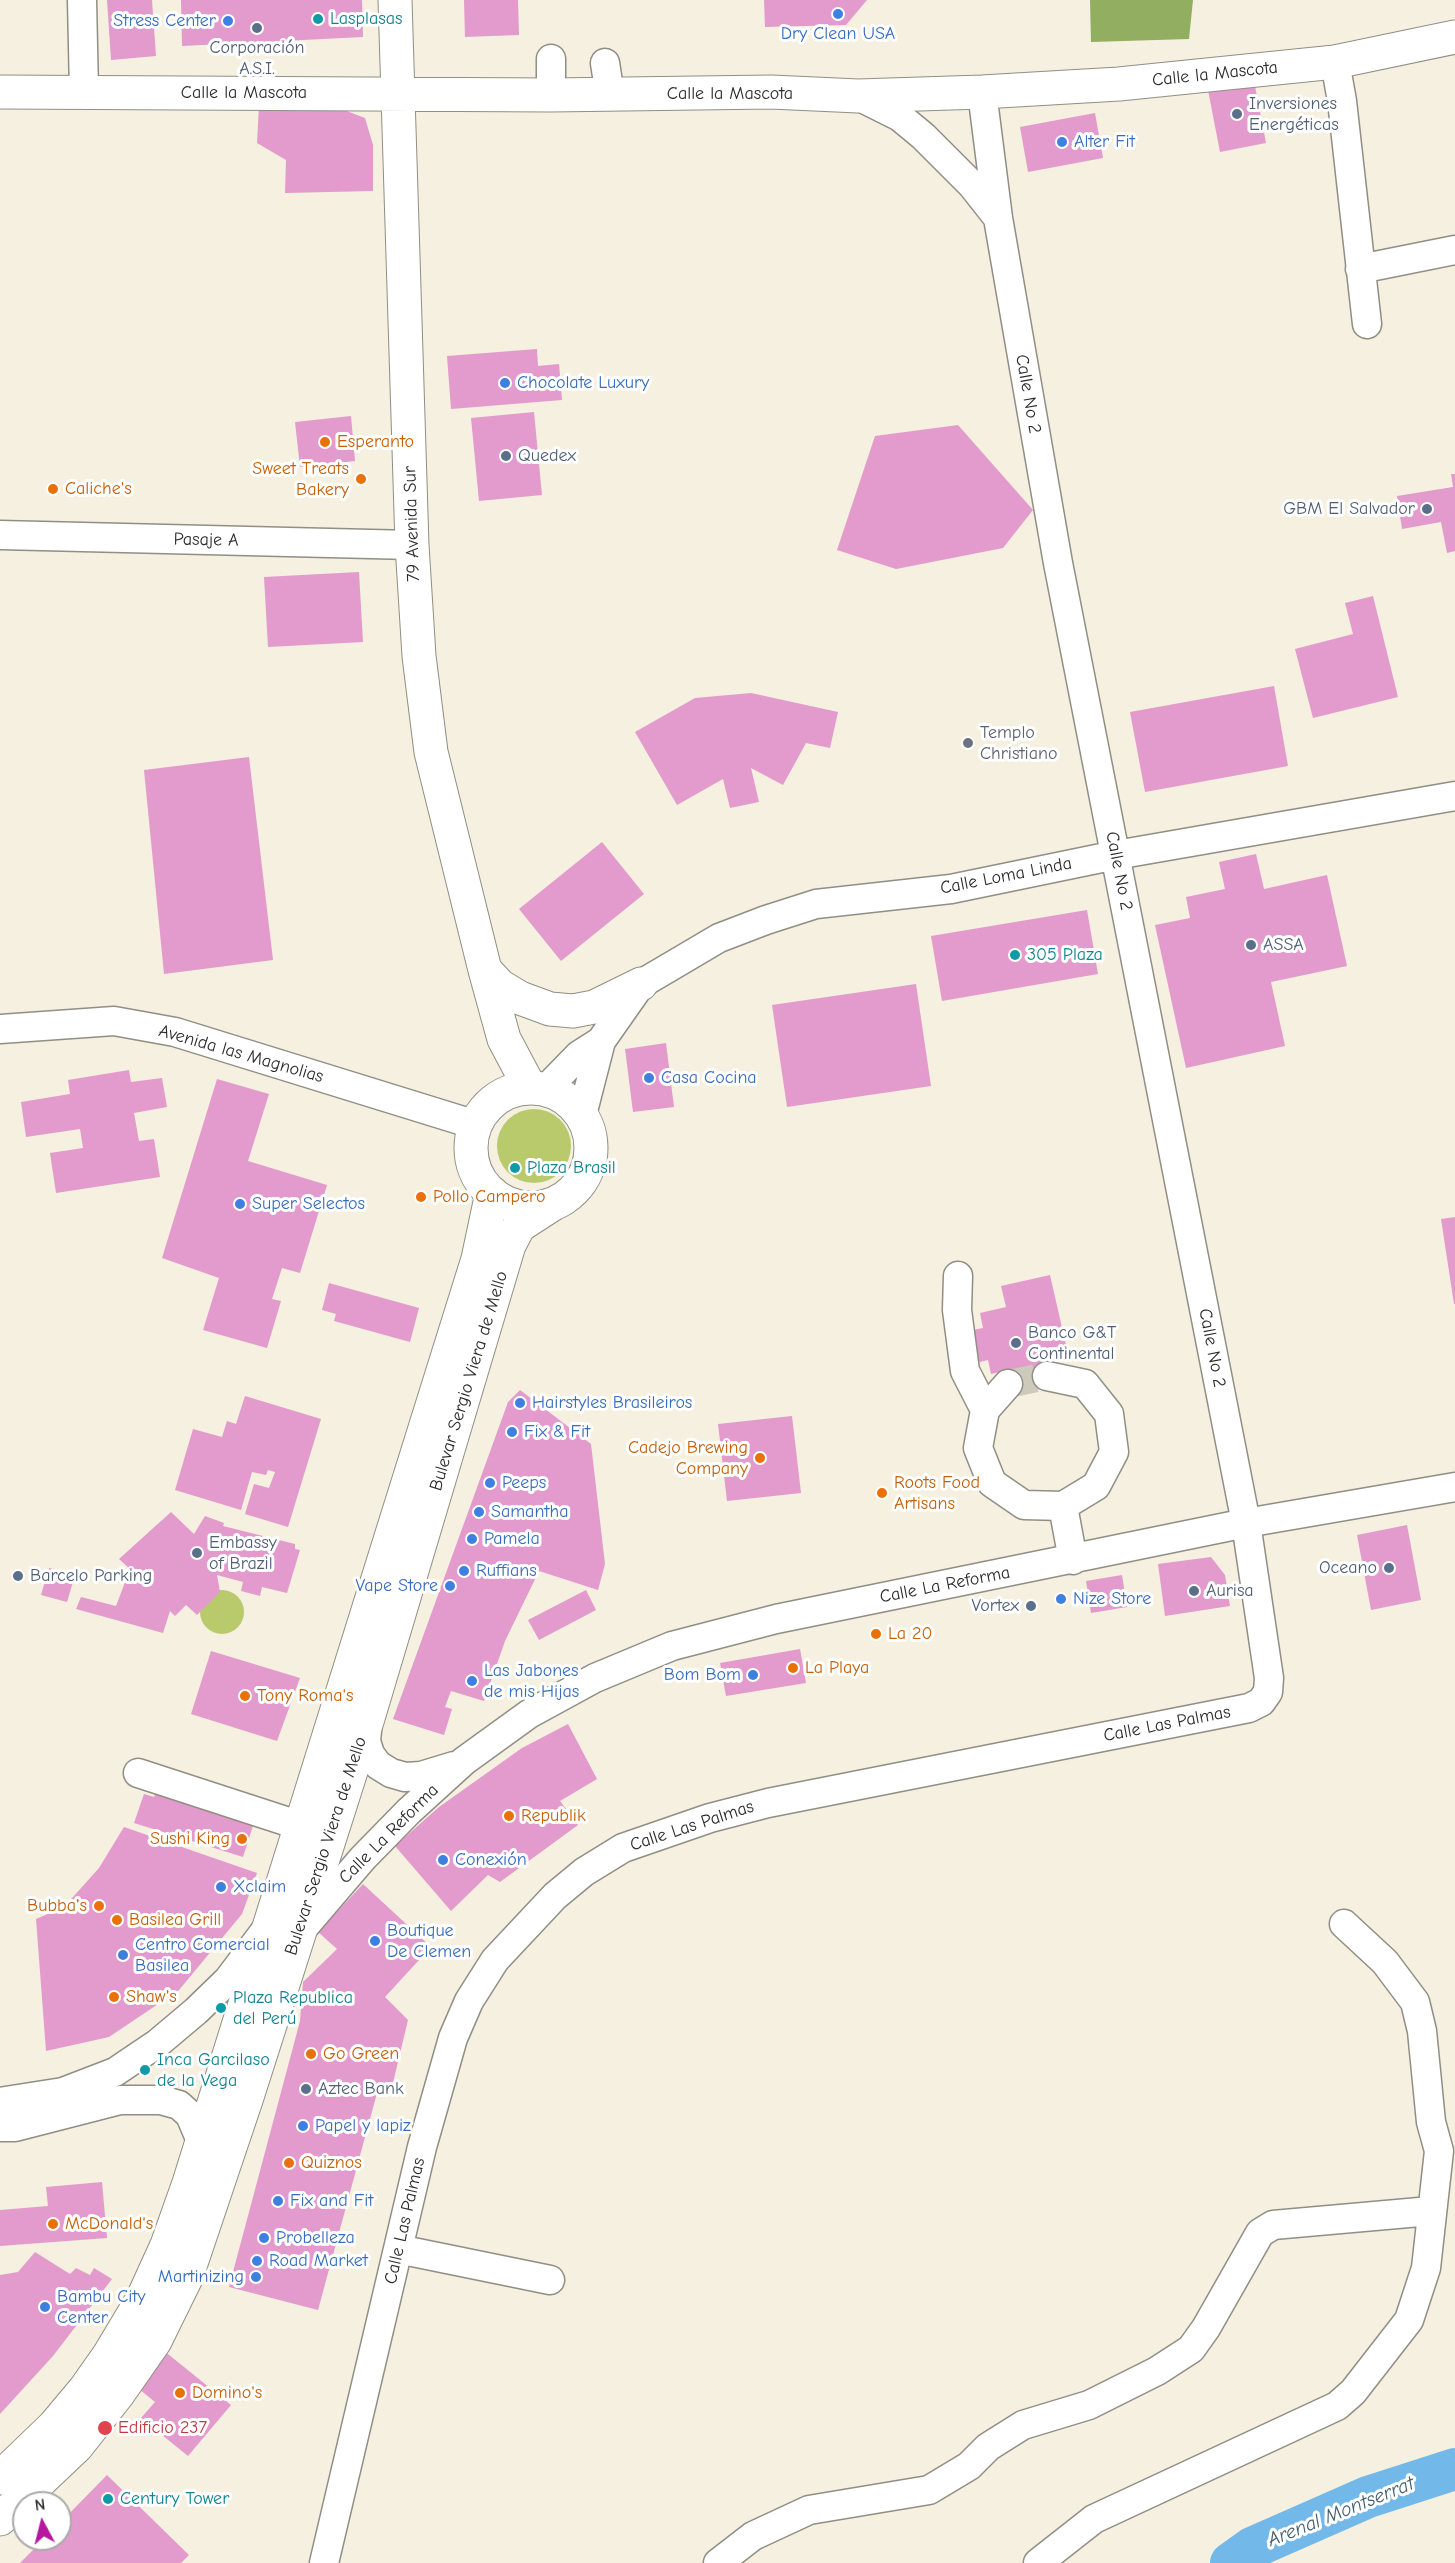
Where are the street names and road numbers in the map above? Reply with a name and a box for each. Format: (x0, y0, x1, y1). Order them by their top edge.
street label: Calle la Mascota (1151, 57, 1279, 91)
street label: Calle la Mascota (181, 82, 307, 104)
street label: Calle la Mascota (667, 83, 793, 105)
street label: Calle No 2 (1010, 353, 1046, 435)
street label: 79 Avenida Sur (399, 466, 425, 582)
street label: Pasaje A (173, 529, 239, 551)
street label: Calle No 2 (1101, 830, 1137, 912)
street label: Calle Loma Linda (938, 853, 1074, 899)
street label: Avenida las Magnolias (156, 1020, 326, 1088)
street label: Bulevar Sergio Viera de Mello (425, 1269, 513, 1493)
street label: Calle No 2 (1194, 1307, 1230, 1389)
street label: Calle La Reforma (878, 1562, 1012, 1608)
street label: Calle Las Palmas (1102, 1701, 1232, 1747)
street label: Bulevar Sergio Viera de Mello (280, 1734, 372, 1958)
street label: Calle La Reforma (335, 1780, 443, 1888)
street label: Calle Las Palmas (627, 1796, 757, 1856)
street label: Calle Las Palmas (380, 2156, 430, 2286)

